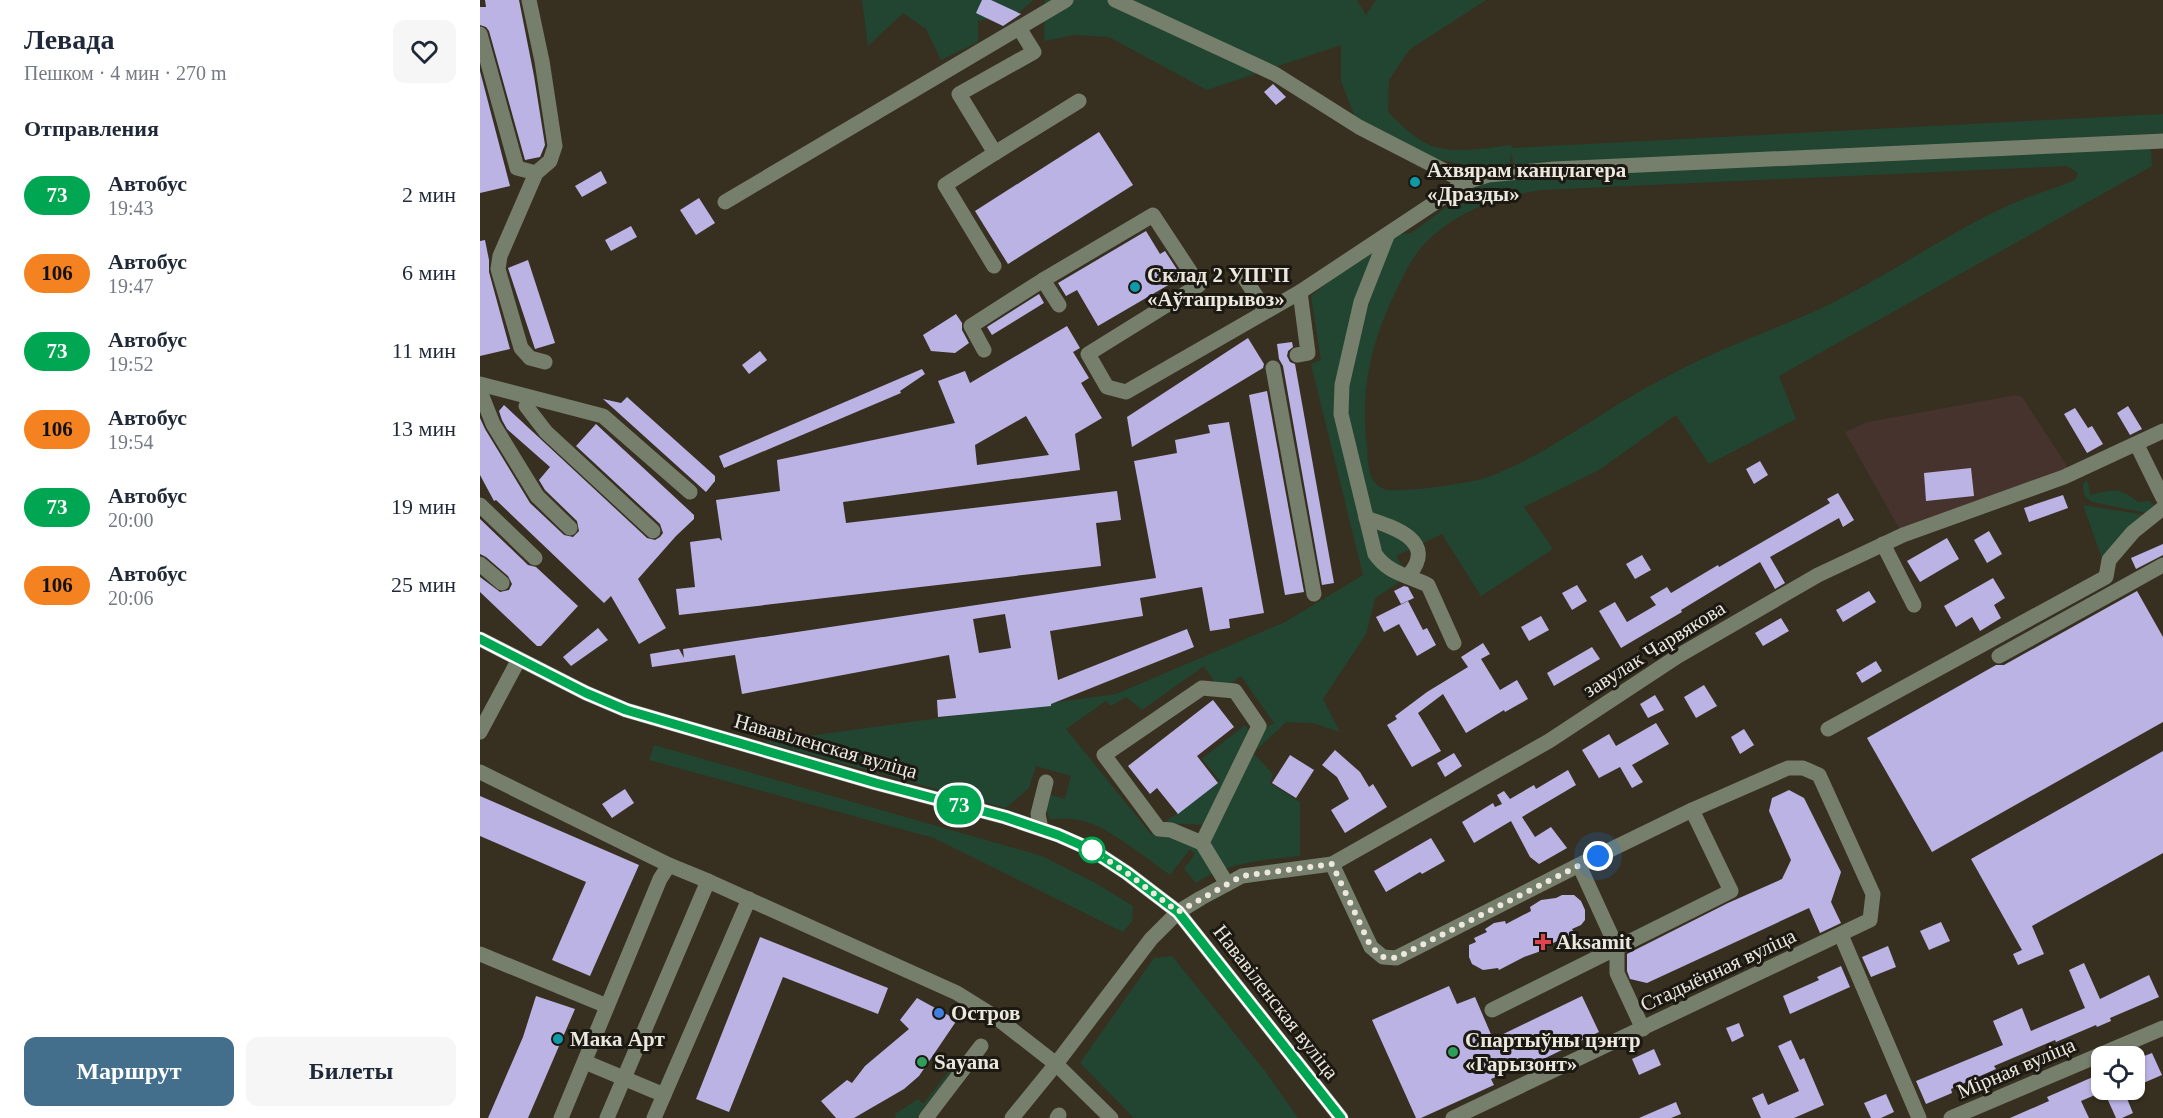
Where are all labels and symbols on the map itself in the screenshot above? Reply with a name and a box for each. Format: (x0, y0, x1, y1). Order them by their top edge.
place label: Ахвярам канцлагера «Дразды» (1427, 158, 1627, 206)
marker: Ахвярам канцлагера «Дразды» (1408, 175, 1422, 189)
place label: Склад 2 УПГП «Аўтапрывоз» (1147, 263, 1290, 311)
marker: Склад 2 УПГП «Аўтапрывоз» (1128, 280, 1142, 294)
street label: завулак Чарвякова (1579, 595, 1730, 702)
street label: Нававіленская вуліца (732, 708, 921, 784)
line badge: 73 (932, 786, 986, 824)
unlabelled marker (1079, 837, 1105, 863)
your location (1583, 841, 1613, 871)
street label: Нававіленская вуліца (1208, 920, 1344, 1085)
street label: Стадыённая вуліца (1636, 923, 1800, 1017)
place label: Aksamit (1556, 930, 1632, 954)
marker: Aksamit (1534, 933, 1552, 951)
place label: Остров (951, 1001, 1020, 1025)
marker: Остров (932, 1006, 946, 1020)
place label: Мака Арт (570, 1027, 665, 1051)
place label: Спартыўны цэнтр «Гарызонт» (1465, 1028, 1641, 1076)
marker: Мака Арт (551, 1032, 565, 1046)
street label: Мірная вуліца (1953, 1032, 2079, 1104)
marker: Спартыўны цэнтр «Гарызонт» (1446, 1045, 1460, 1059)
place label: Sayana (934, 1050, 1000, 1074)
marker: Sayana (915, 1055, 929, 1069)

